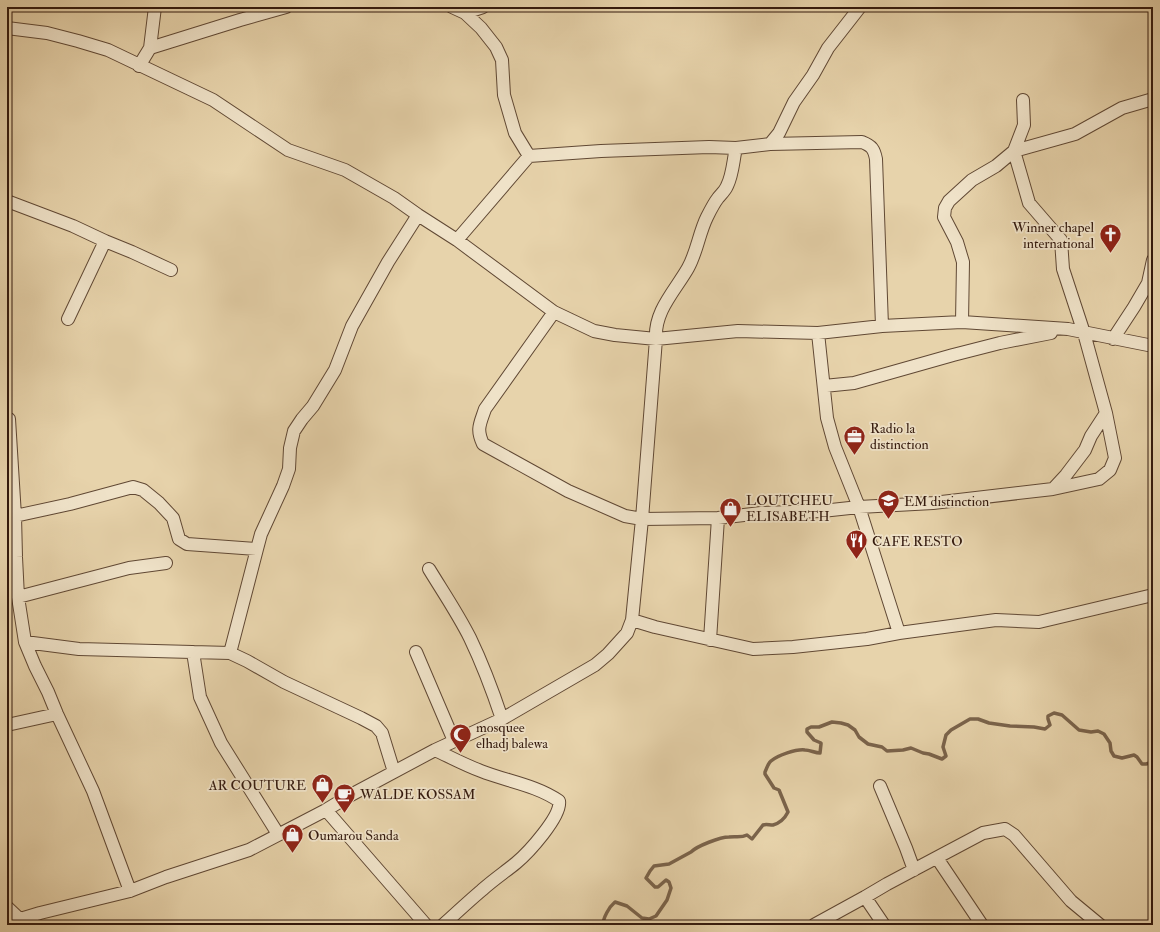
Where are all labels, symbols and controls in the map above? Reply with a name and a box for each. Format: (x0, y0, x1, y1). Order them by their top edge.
place label: Winner chapel international (1011, 219, 1094, 252)
church icon: Winner chapel international (1097, 222, 1123, 255)
place label: Radio la distinction (870, 420, 929, 453)
office icon: Radio la distinction (841, 423, 867, 456)
school or university icon: EM distinction (875, 488, 901, 521)
place label: LOUTCHEU ELISABETH (746, 492, 833, 525)
place label: EM distinction (904, 493, 989, 510)
shop icon: LOUTCHEU ELISABETH (717, 495, 743, 528)
restaurant icon: CAFE RESTO (843, 528, 869, 561)
place label: CAFE RESTO (872, 533, 963, 550)
place label: mosquee elhadj balewa (476, 719, 548, 752)
mosque icon: mosquee elhadj balewa (448, 722, 474, 755)
shop icon: AR COUTURE (309, 772, 335, 805)
place label: AR COUTURE (208, 777, 306, 794)
cafe icon: WALDE KOSSAM (331, 781, 357, 814)
place label: WALDE KOSSAM (359, 786, 476, 803)
shop icon: Oumarou Sanda (280, 822, 306, 855)
place label: Oumarou Sanda (308, 827, 399, 844)

